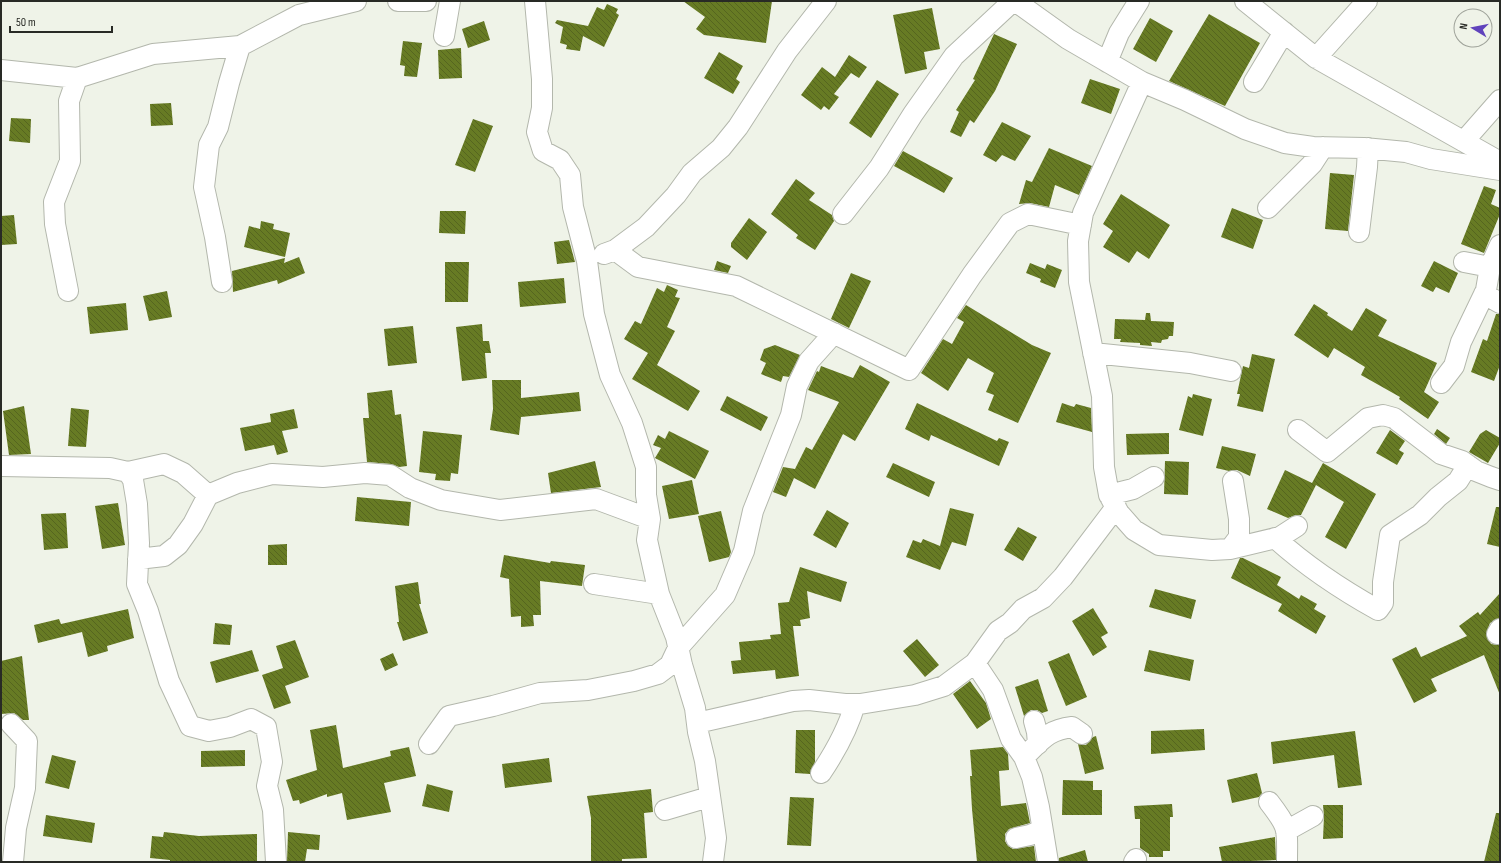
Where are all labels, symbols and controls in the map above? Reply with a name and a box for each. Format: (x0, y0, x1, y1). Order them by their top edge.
scale bar (10, 8, 112, 34)
north arrow (1453, 8, 1493, 48)
text: 50 m (16, 15, 36, 30)
text: N (1457, 22, 1471, 30)

